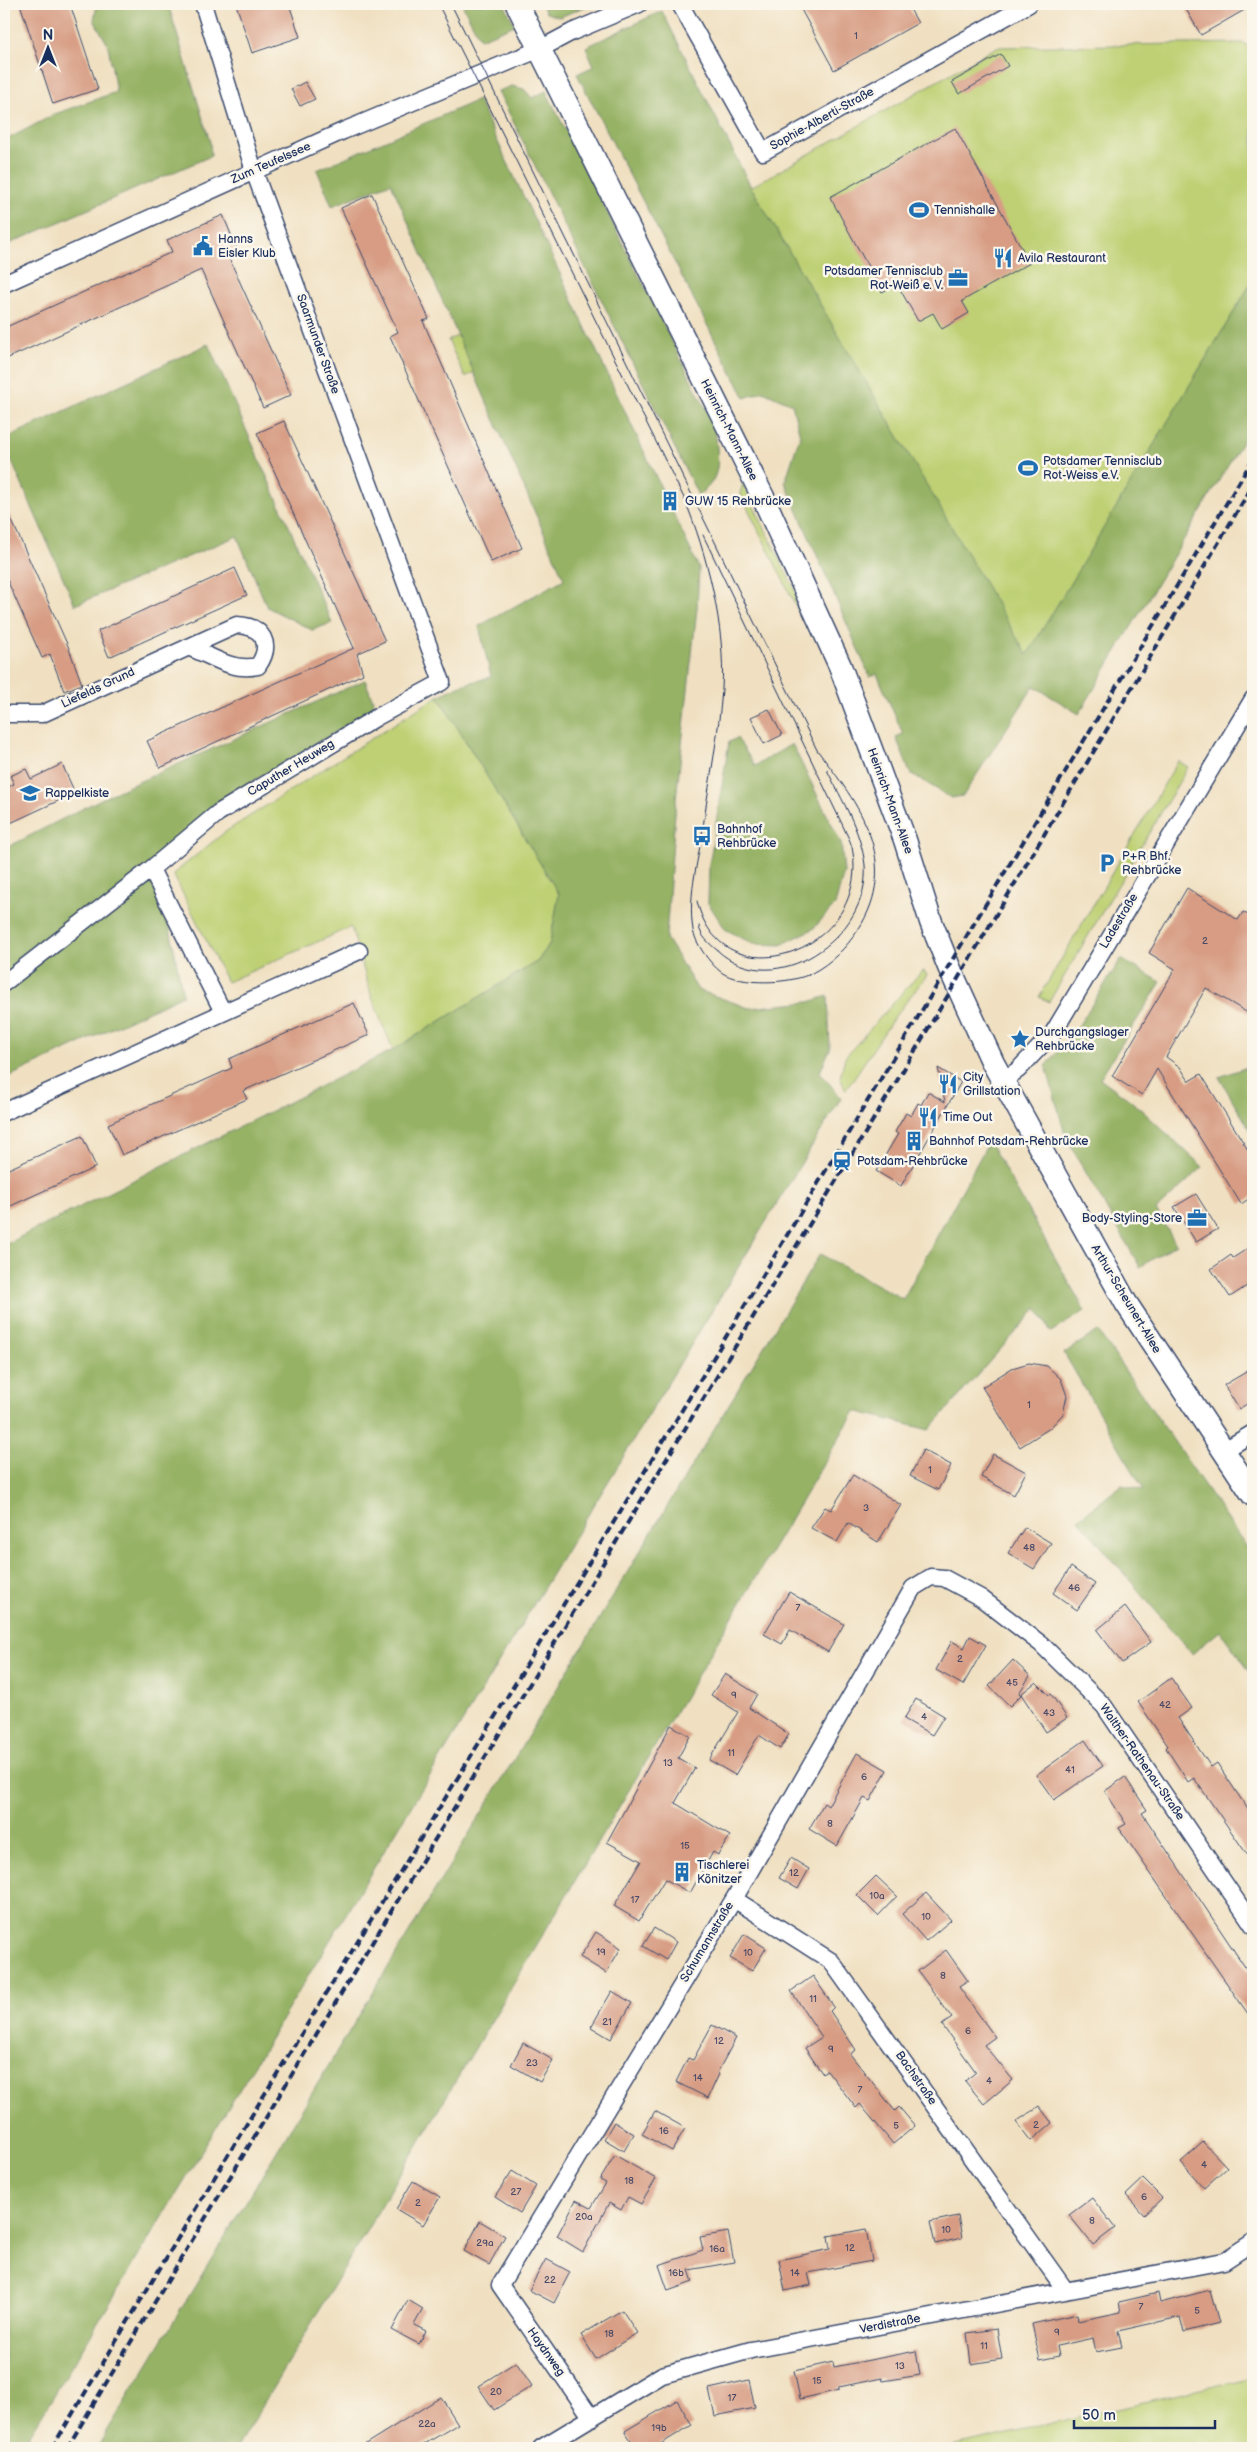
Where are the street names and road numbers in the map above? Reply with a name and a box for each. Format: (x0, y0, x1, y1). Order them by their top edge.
street label: Sophie-Alberti-Straße (767, 84, 877, 154)
street label: Zum Teufelssee (228, 139, 313, 188)
street label: Saarmunder Straße (293, 292, 343, 396)
street label: Heinrich-Mann-Allee (697, 377, 761, 483)
street label: Liefelds Grund (59, 664, 137, 712)
street label: Caputher Heuweg (245, 736, 337, 800)
street label: Heinrich-Mann-Allee (864, 746, 916, 856)
street label: Ladestraße (1097, 891, 1141, 951)
street label: Arthur-Scheunert-Allee (1088, 1242, 1164, 1356)
street label: Walther-Rathenau-Straße (1096, 1701, 1188, 1823)
street label: Schumannstraße (677, 1899, 737, 1985)
street label: Bachstraße (892, 2048, 940, 2108)
street label: Verdistraße (858, 2311, 922, 2337)
street label: Haydnweg (524, 2325, 568, 2379)

